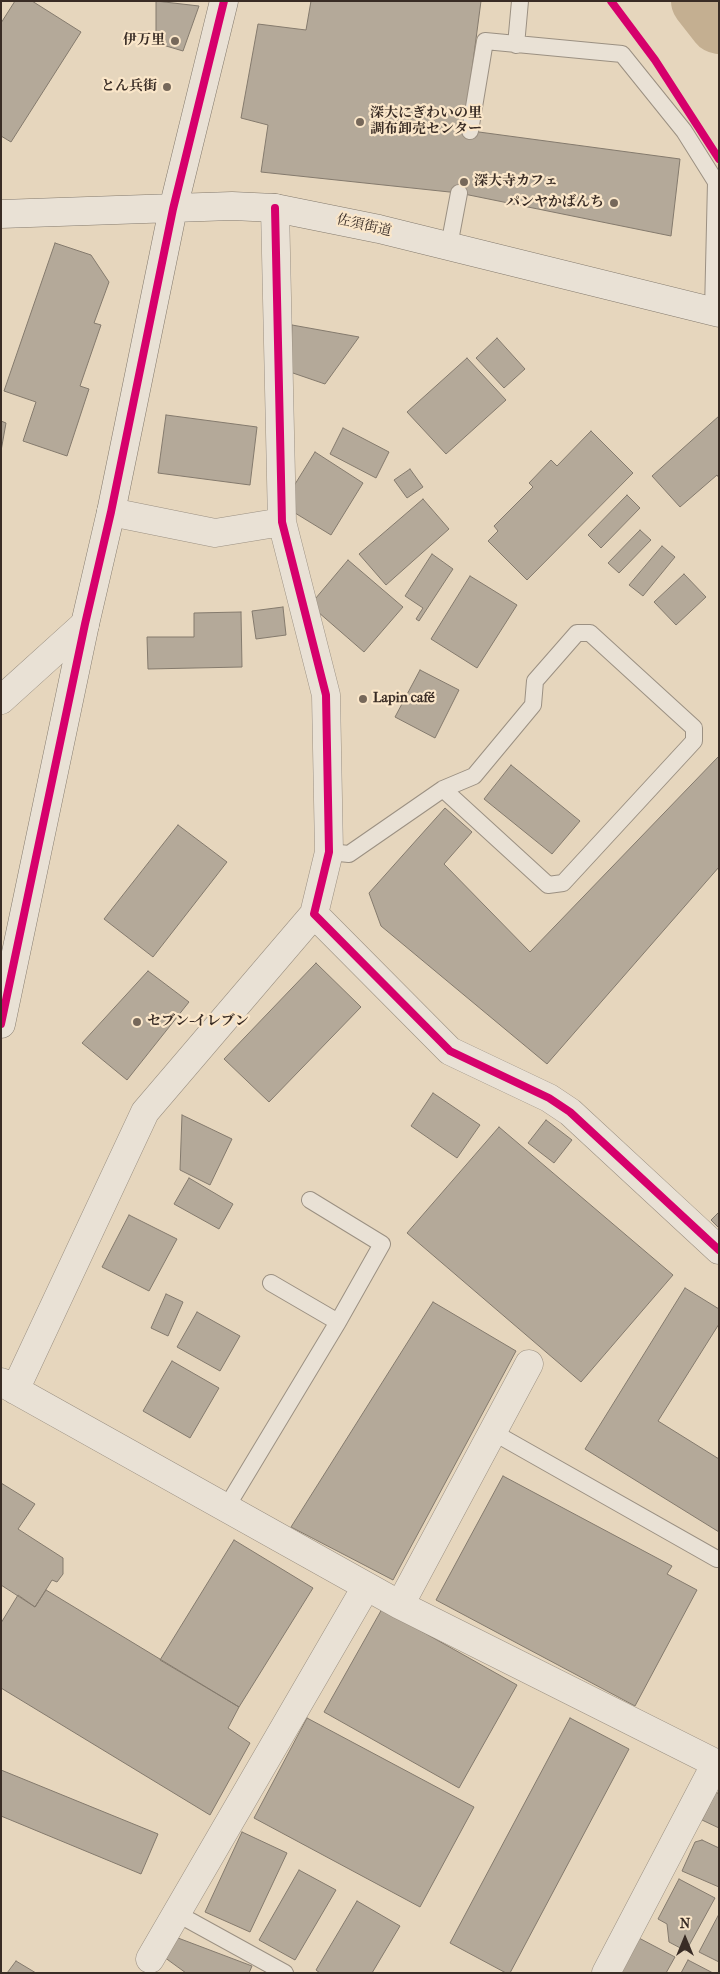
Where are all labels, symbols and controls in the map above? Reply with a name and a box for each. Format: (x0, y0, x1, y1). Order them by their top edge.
place label: 伊万里 (123, 33, 165, 49)
marker: 伊万里 (169, 35, 181, 47)
place label: とん兵街 (101, 79, 157, 95)
marker: とん兵街 (161, 81, 173, 93)
place label: 深大にぎわいの里 調布卸売センター (370, 106, 482, 138)
marker: 深大にぎわいの里 調布卸売センター (354, 116, 366, 128)
place label: 深大寺カフェ (474, 174, 558, 190)
marker: 深大寺カフェ (458, 176, 470, 188)
place label: パンヤかばんち (506, 195, 604, 211)
marker: パンヤかばんち (608, 197, 620, 209)
street label: 佐須街道 (335, 212, 393, 240)
place label: Lapin café (373, 691, 435, 707)
marker: Lapin café (357, 693, 369, 705)
place label: セブン-イレブン (147, 1014, 249, 1030)
marker: セブン-イレブン (131, 1016, 143, 1028)
north arrow (660, 1914, 710, 1964)
text: N (680, 1915, 690, 1932)

